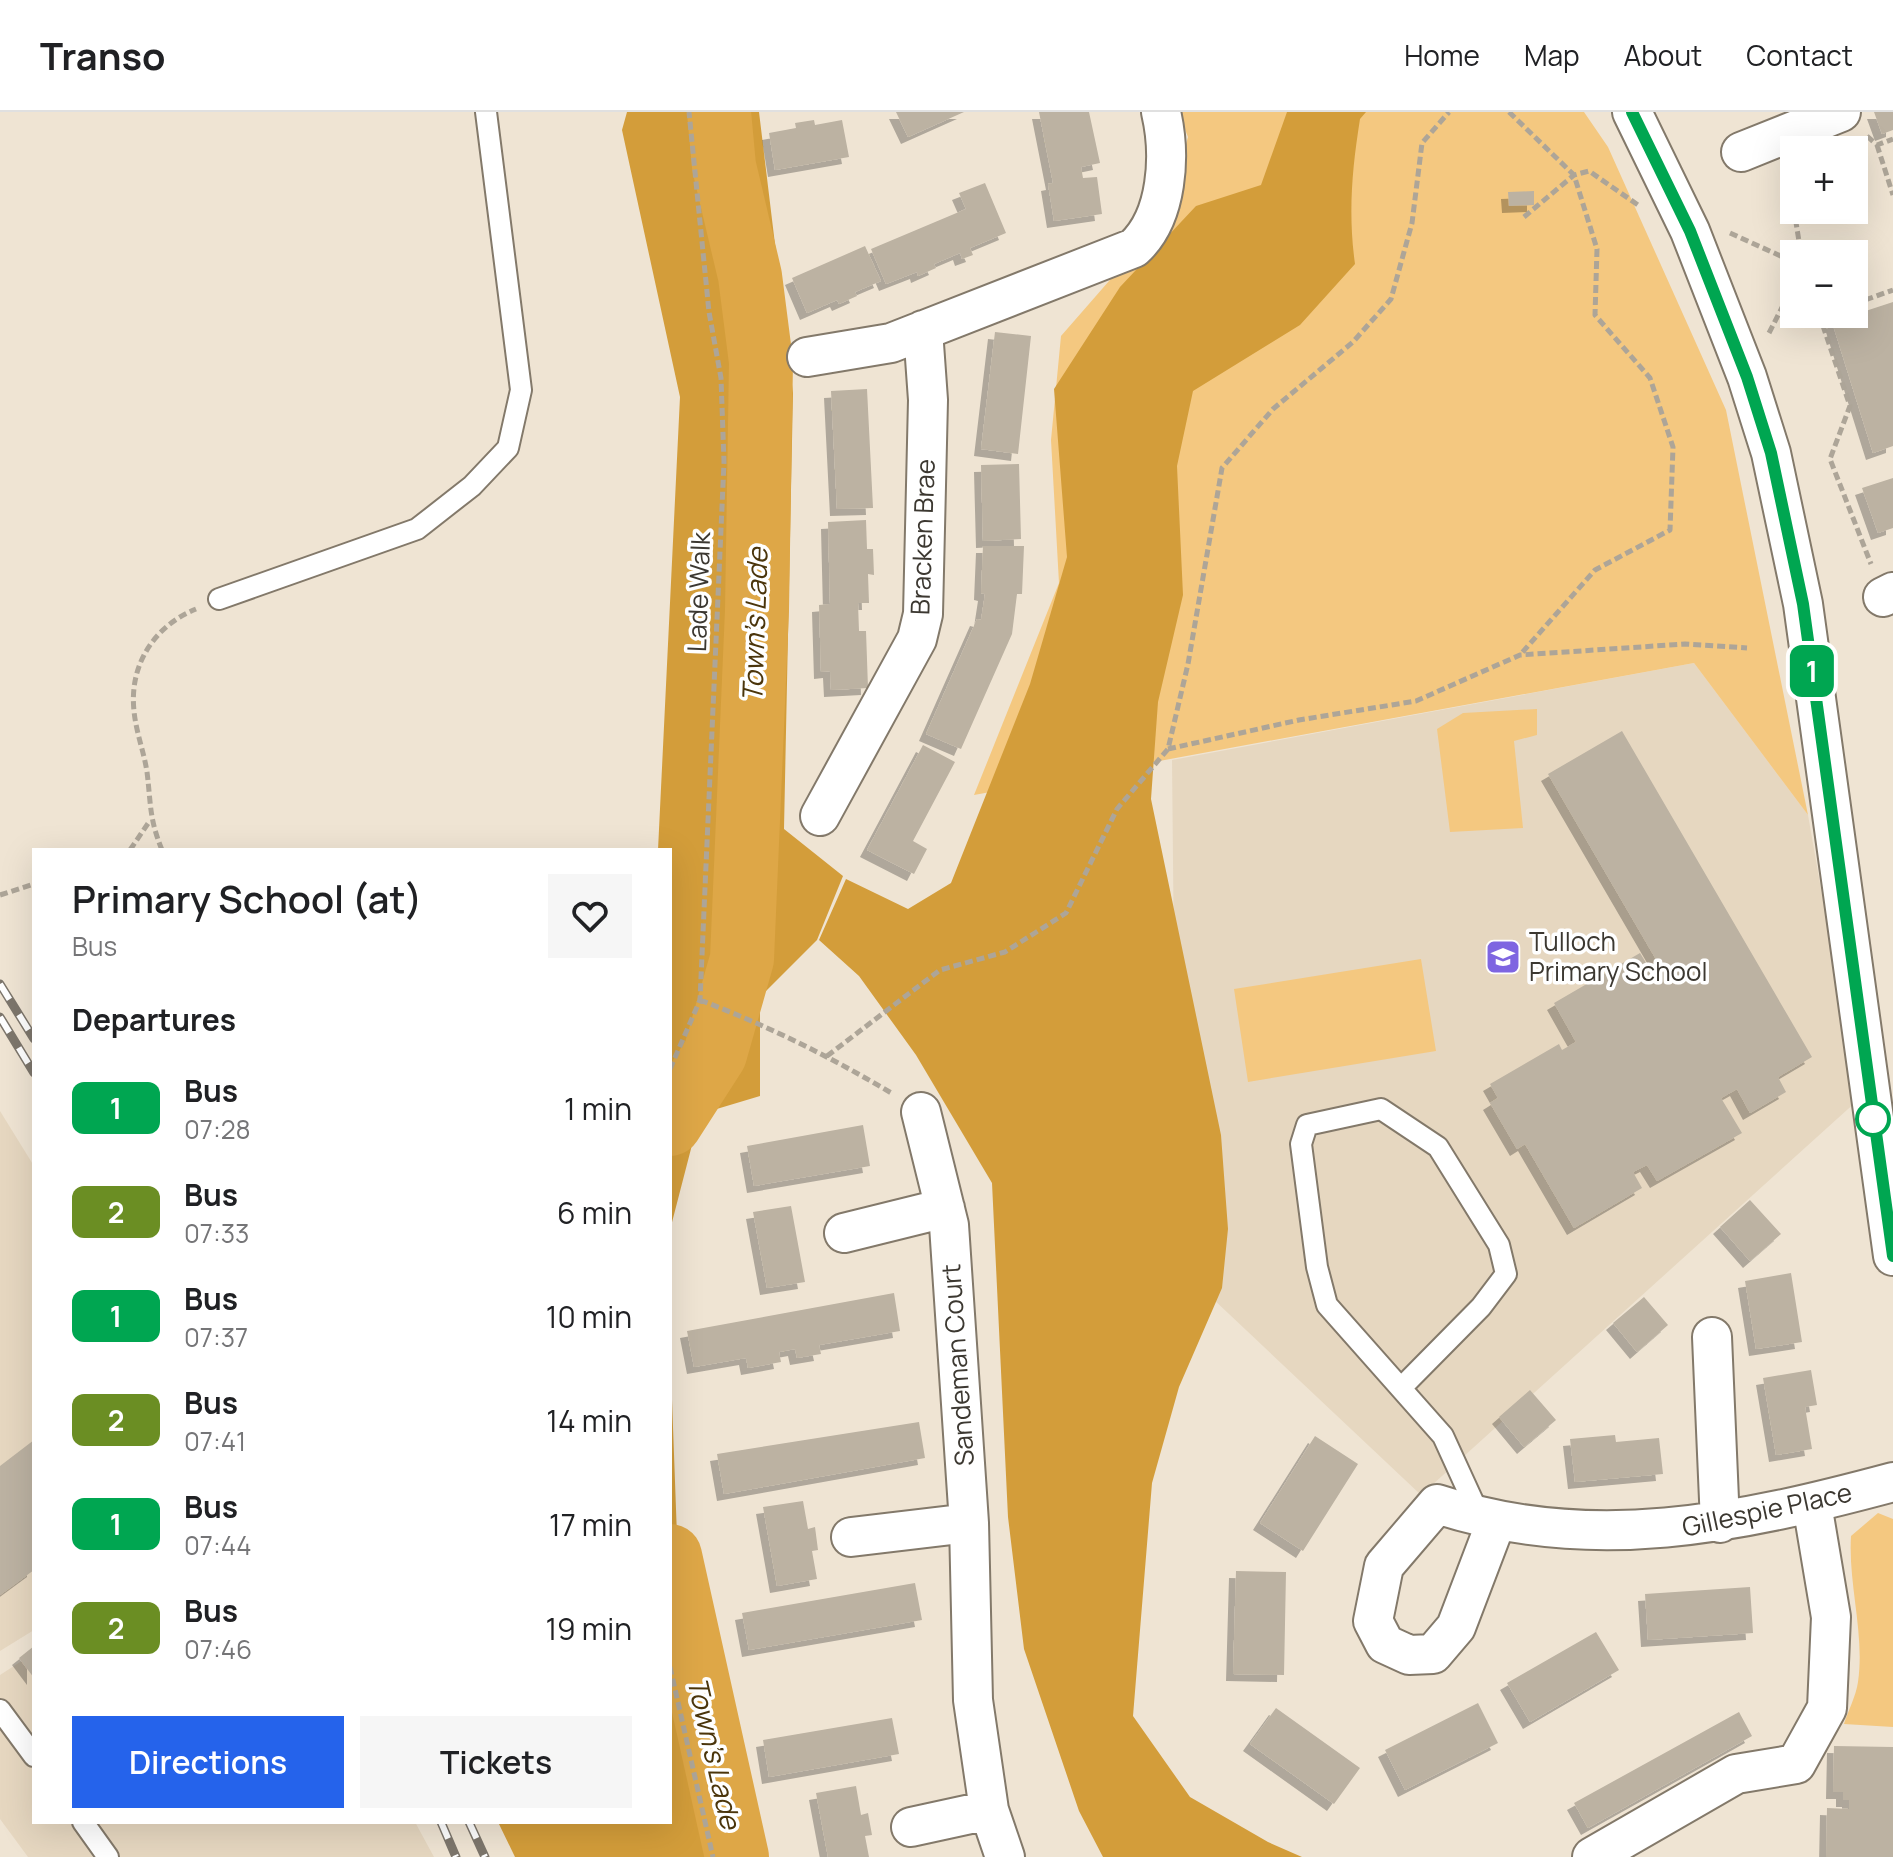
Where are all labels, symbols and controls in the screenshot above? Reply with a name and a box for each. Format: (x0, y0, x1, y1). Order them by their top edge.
text: Transo (40, 29, 166, 81)
text: Home (1404, 36, 1480, 74)
text: Map (1524, 36, 1580, 74)
text: About (1624, 36, 1702, 74)
text: Contact (1746, 36, 1853, 74)
map controls (1780, 136, 1868, 328)
button: + (1780, 136, 1868, 224)
button: − (1780, 240, 1868, 328)
street label: Bracken Brae (901, 458, 943, 616)
street label: Lade Walk (678, 530, 718, 653)
water label: Town's Lade (732, 545, 776, 703)
line badge: 1 (1786, 645, 1838, 697)
text: 1 (1806, 652, 1818, 690)
text: Primary School (at) (72, 872, 422, 924)
button: heart (548, 874, 632, 958)
place label: Tulloch Primary School (1529, 923, 1707, 989)
text: Bus (72, 928, 117, 964)
school or university icon: Tulloch Primary School (1484, 938, 1522, 976)
text: Departures (72, 999, 236, 1040)
text: Bus (184, 1070, 238, 1111)
text: 1 min (564, 1088, 632, 1129)
text: 1 (110, 1089, 122, 1127)
unlabelled marker (1856, 1102, 1890, 1136)
text: 07:28 (184, 1111, 251, 1147)
text: Bus (184, 1174, 238, 1215)
text: 6 min (557, 1192, 632, 1233)
text: 2 (108, 1193, 124, 1231)
text: 07:33 (184, 1215, 249, 1251)
street label: Sandeman Court (932, 1263, 982, 1467)
text: Bus (184, 1278, 238, 1319)
text: 10 min (546, 1296, 632, 1337)
text: 1 (110, 1297, 122, 1335)
text: 07:37 (184, 1319, 248, 1355)
text: Bus (184, 1382, 238, 1423)
text: 14 min (546, 1400, 632, 1441)
text: 2 (108, 1401, 124, 1439)
text: 07:41 (184, 1423, 246, 1459)
street label: Gillespie Place (1679, 1473, 1855, 1545)
text: Bus (184, 1486, 238, 1527)
text: 17 min (549, 1504, 632, 1545)
text: 1 (110, 1505, 122, 1543)
text: 07:44 (184, 1527, 252, 1563)
text: Bus (184, 1590, 238, 1631)
text: 19 min (545, 1608, 632, 1649)
text: 2 (108, 1609, 124, 1647)
text: 07:46 (184, 1631, 252, 1667)
water label: Town's Lade (679, 1673, 751, 1834)
button: Directions (72, 1716, 344, 1808)
button: Tickets (360, 1716, 632, 1808)

